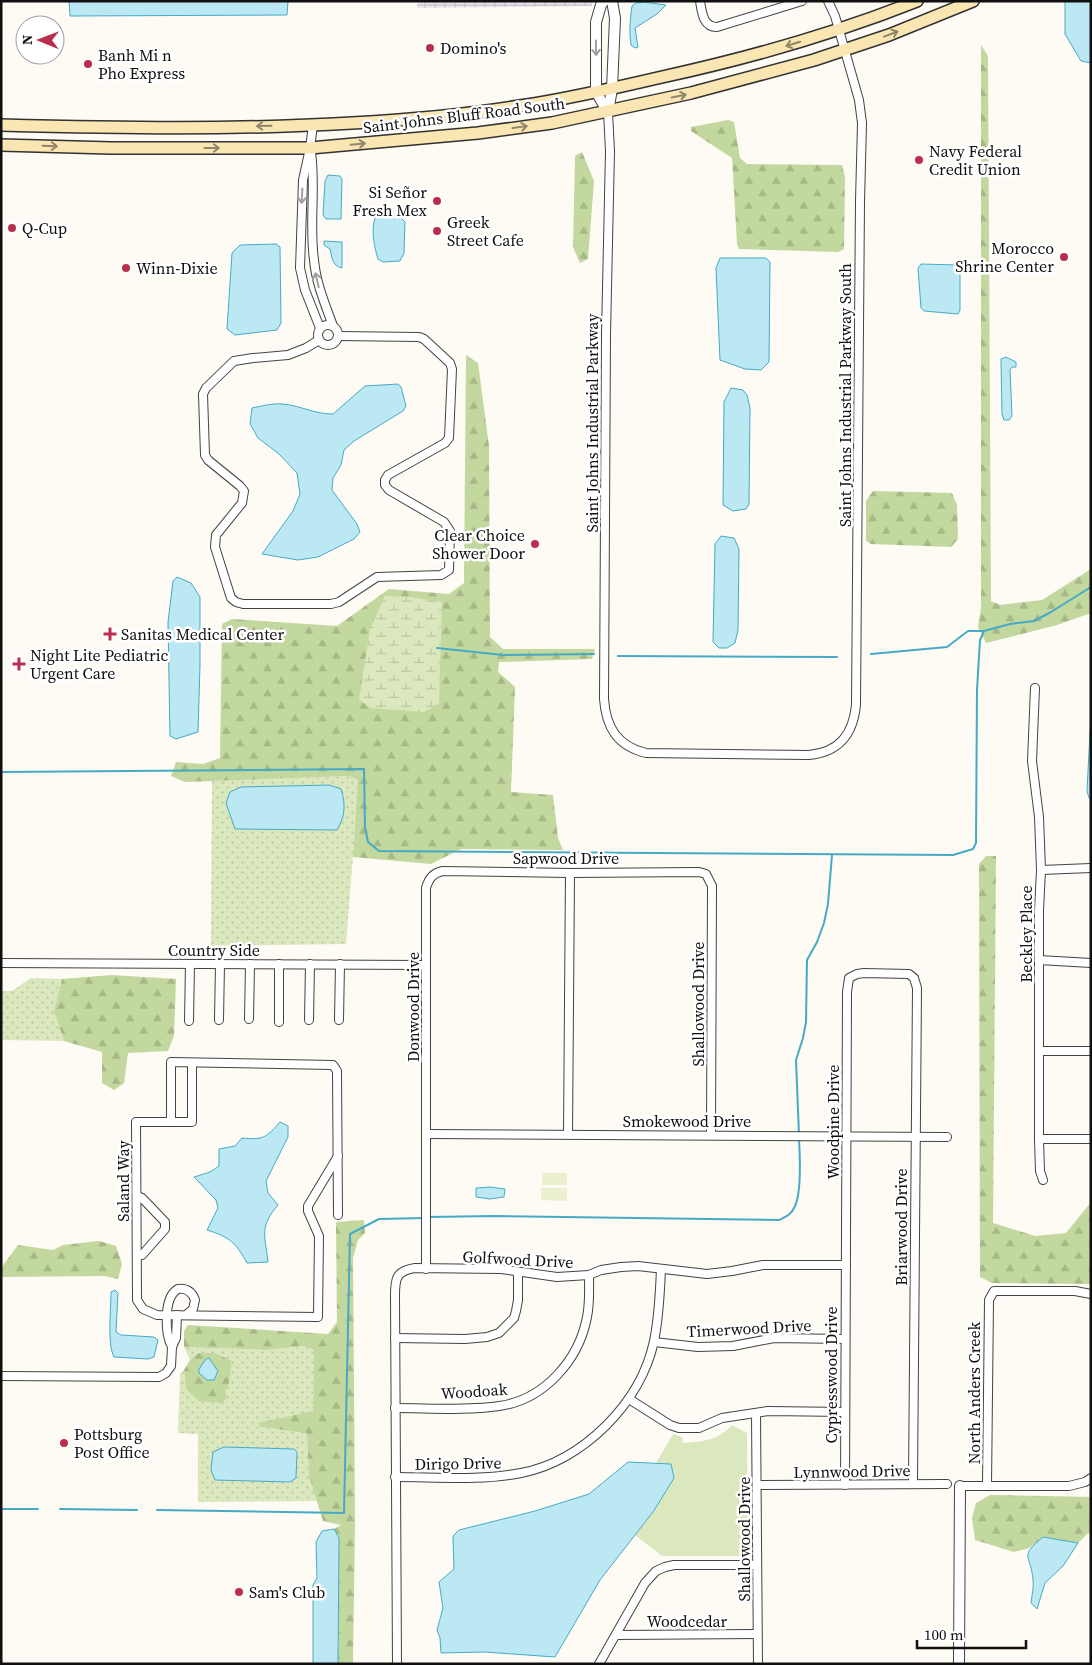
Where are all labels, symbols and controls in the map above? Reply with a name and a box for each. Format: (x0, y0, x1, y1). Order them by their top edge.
north arrow (15, 15, 65, 65)
one-way arrow (883, 29, 898, 38)
text: N (17, 34, 37, 45)
place label: Domino's (440, 37, 507, 59)
one-way arrow (785, 39, 801, 49)
one-way arrow (591, 40, 600, 56)
marker: Domino's (424, 42, 436, 54)
place label: Banh Mi n Pho Express (98, 44, 185, 84)
marker: Banh Mi n Pho Express (82, 58, 94, 70)
one-way arrow (671, 91, 687, 100)
street label: Saint Johns Bluff Road South (362, 92, 566, 138)
one-way arrow (257, 121, 273, 131)
one-way arrow (512, 122, 528, 132)
one-way arrow (350, 139, 366, 148)
place label: Navy Federal Credit Union (929, 140, 1022, 180)
one-way arrow (42, 141, 58, 150)
one-way arrow (204, 143, 220, 153)
marker: Navy Federal Credit Union (913, 154, 925, 166)
place label: Si Señor Fresh Mex (352, 181, 428, 221)
one-way arrow (297, 187, 306, 203)
marker: Si Señor Fresh Mex (431, 195, 443, 207)
place label: Greek Street Cafe (447, 211, 524, 251)
place label: Q-Cup (22, 217, 67, 239)
marker: Q-Cup (6, 222, 18, 234)
marker: Greek Street Cafe (431, 225, 443, 237)
place label: Morocco Shrine Center (955, 237, 1054, 277)
marker: Morocco Shrine Center (1058, 251, 1070, 263)
place label: Winn-Dixie (136, 257, 218, 279)
marker: Winn-Dixie (120, 262, 132, 274)
street label: Saint Johns Industrial Parkway South (834, 263, 856, 527)
one-way arrow (312, 272, 321, 288)
street label: Saint Johns Industrial Parkway (581, 313, 603, 533)
place label: Clear Choice Shower Door (432, 524, 525, 564)
marker: Clear Choice Shower Door (529, 538, 541, 550)
place label: Sanitas Medical Center (121, 623, 285, 645)
marker: Sanitas Medical Center (103, 627, 117, 641)
place label: Night Lite Pediatric Urgent Care (30, 644, 168, 684)
marker: Night Lite Pediatric Urgent Care (12, 657, 26, 671)
street label: Sapwood Drive (513, 847, 619, 869)
street label: Beckley Place (1015, 885, 1037, 983)
street label: Country Side (168, 939, 260, 961)
street label: Shallowood Drive (687, 942, 709, 1066)
street label: Donwood Drive (402, 952, 424, 1062)
street label: Woodpine Drive (822, 1065, 844, 1179)
street label: Smokewood Drive (623, 1110, 751, 1132)
street label: Saland Way (112, 1139, 134, 1222)
street label: Briarwood Drive (890, 1168, 912, 1286)
street label: Golfwood Drive (462, 1245, 574, 1273)
street label: Cypresswood Drive (820, 1306, 842, 1444)
street label: Timerwood Drive (686, 1314, 812, 1342)
street label: North Anders Creek (963, 1322, 985, 1464)
street label: Woodoak (440, 1378, 508, 1404)
place label: Pottsburg Post Office (74, 1423, 150, 1463)
marker: Pottsburg Post Office (58, 1437, 70, 1449)
street label: Dirigo Drive (414, 1451, 502, 1475)
street label: Lynnwood Drive (793, 1459, 911, 1483)
street label: Shallowood Drive (733, 1477, 755, 1601)
place label: Sam's Club (249, 1581, 325, 1603)
marker: Sam's Club (233, 1586, 245, 1598)
street label: Woodcedar (647, 1610, 728, 1632)
scale bar (917, 1618, 1026, 1650)
text: 100 m (924, 1624, 964, 1645)

